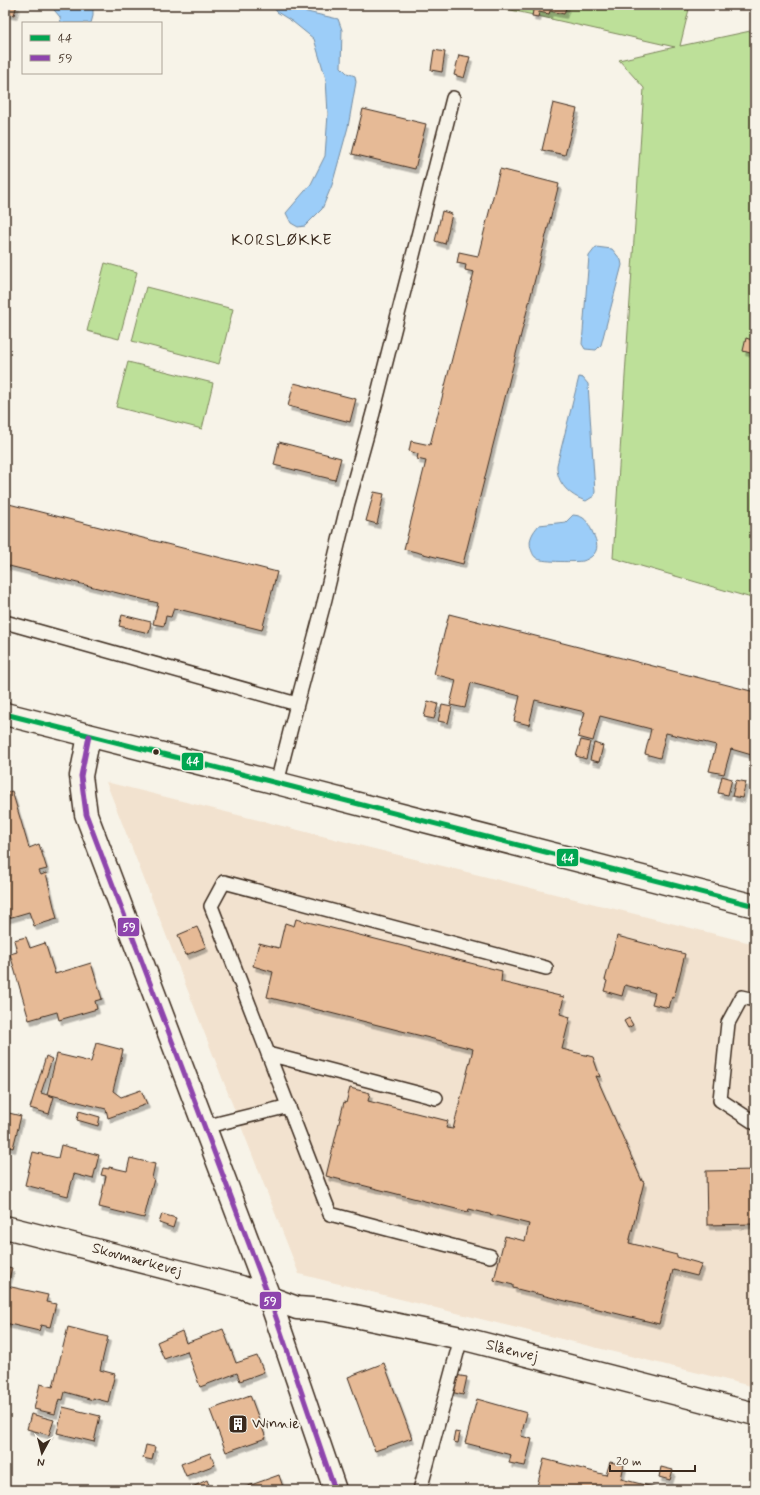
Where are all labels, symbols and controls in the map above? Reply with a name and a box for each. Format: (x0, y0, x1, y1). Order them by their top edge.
legend (22, 22, 162, 74)
text: 44 (58, 31, 72, 47)
text: 59 (58, 51, 72, 67)
district label: KORSLØKKE (231, 230, 333, 251)
unlabelled marker (151, 747, 161, 757)
line badge: 44 (181, 752, 204, 771)
text: 44 (186, 755, 200, 769)
line badge: 44 (556, 848, 579, 867)
text: 44 (561, 852, 575, 866)
line badge: 59 (117, 917, 140, 937)
text: 59 (122, 921, 136, 935)
street label: Skovmærkevej (90, 1238, 184, 1282)
line badge: 59 (259, 1291, 282, 1310)
text: 59 (263, 1295, 277, 1309)
street label: Slåenvej (484, 1335, 540, 1367)
building icon: Winnie (227, 1413, 249, 1435)
place label: Winnie (252, 1414, 299, 1434)
north arrow (22, 1433, 62, 1473)
scale bar (610, 1447, 695, 1473)
text: 20 m (616, 1454, 642, 1470)
text: N (36, 1455, 45, 1469)

